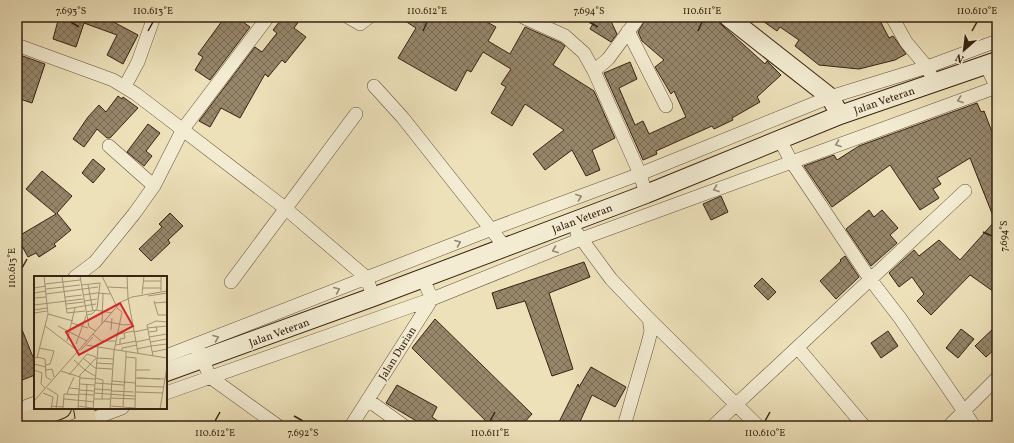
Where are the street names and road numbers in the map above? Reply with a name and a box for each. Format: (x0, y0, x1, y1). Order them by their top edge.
street label: Jalan Veteran (852, 84, 917, 119)
street label: Jalan Veteran (550, 201, 615, 238)
street label: Jalan Veteran (247, 315, 312, 351)
street label: Jalan Durian (376, 324, 421, 384)

